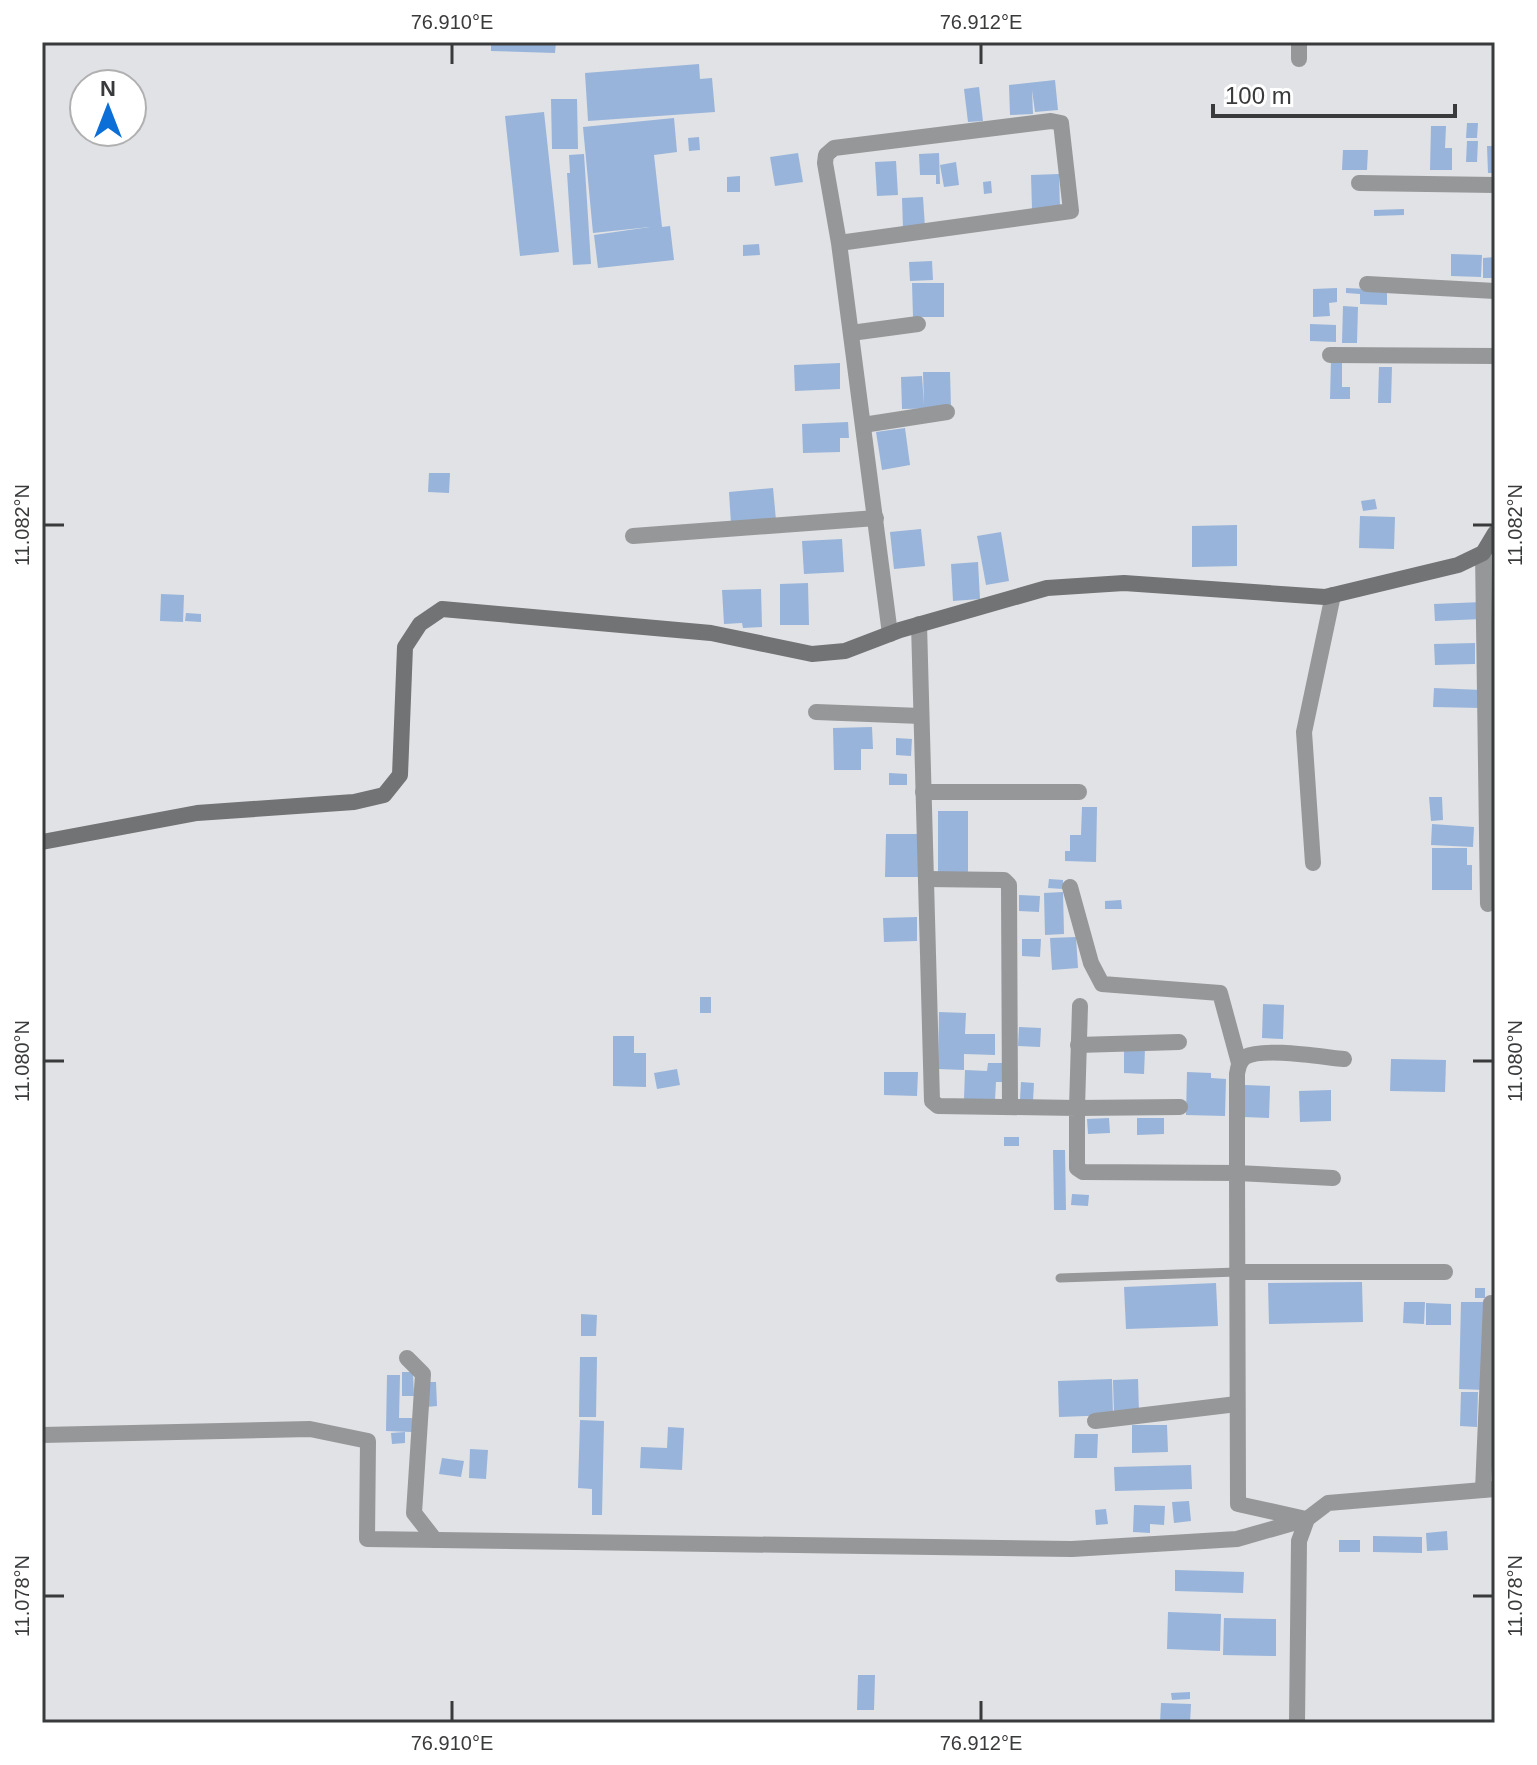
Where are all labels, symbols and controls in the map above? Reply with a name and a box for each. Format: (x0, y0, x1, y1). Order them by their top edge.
text: 76.910°E (411, 11, 493, 33)
text: 76.912°E (940, 11, 1022, 33)
north arrow (68, 68, 148, 148)
scale bar (1213, 68, 1455, 118)
text: N (100, 76, 116, 101)
text: 100 m (1225, 82, 1292, 109)
text: 11.082°N (11, 484, 33, 566)
text: 11.082°N (1504, 484, 1526, 566)
text: 11.080°N (11, 1020, 33, 1102)
text: 11.080°N (1504, 1020, 1526, 1102)
text: 11.078°N (11, 1555, 33, 1637)
text: 11.078°N (1504, 1555, 1526, 1637)
text: 76.910°E (411, 1732, 493, 1754)
text: 76.912°E (940, 1732, 1022, 1754)

